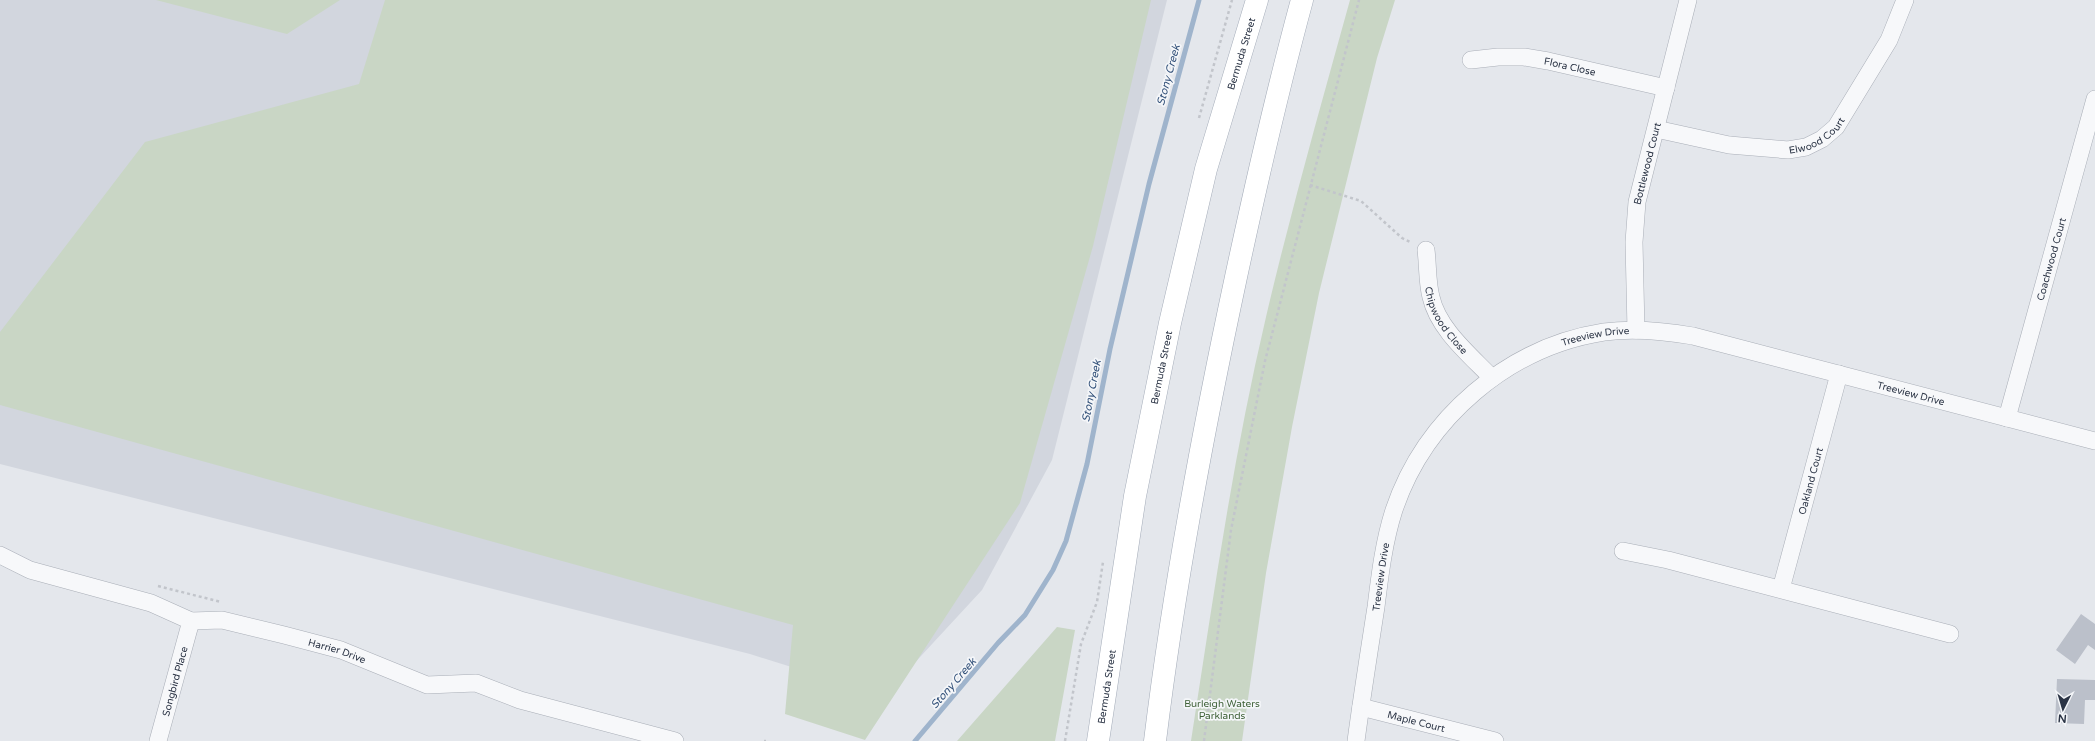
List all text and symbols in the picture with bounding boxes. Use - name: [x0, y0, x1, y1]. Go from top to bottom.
- street label: Bermuda Street: [1225, 16, 1258, 91]
- water label: Stony Creek: [1154, 42, 1183, 107]
- street label: Flora Close: [1543, 55, 1597, 79]
- street label: Elwood Court: [1788, 115, 1848, 157]
- street label: Bottlewood Court: [1632, 121, 1664, 206]
- street label: Coachwood Court: [2035, 216, 2069, 302]
- street label: Chipwood Close: [1422, 286, 1470, 357]
- street label: Treeview Drive: [1560, 325, 1630, 349]
- street label: Bermuda Street: [1149, 330, 1175, 405]
- water label: Stony Creek: [1079, 358, 1104, 423]
- street label: Treeview Drive: [1876, 379, 1946, 409]
- street label: Oakland Court: [1796, 446, 1826, 516]
- street label: Treeview Drive: [1370, 541, 1392, 612]
- street label: Harrier Drive: [307, 637, 368, 667]
- street label: Songbird Place: [160, 645, 191, 718]
- street label: Bermuda Street: [1096, 649, 1119, 725]
- water label: Stony Creek: [928, 655, 980, 711]
- north arrow: [2043, 689, 2083, 729]
- park label: Burleigh Waters Parklands: [1184, 698, 1260, 722]
- street label: Maple Court: [1386, 709, 1446, 735]
- text: N: [2057, 712, 2067, 725]

